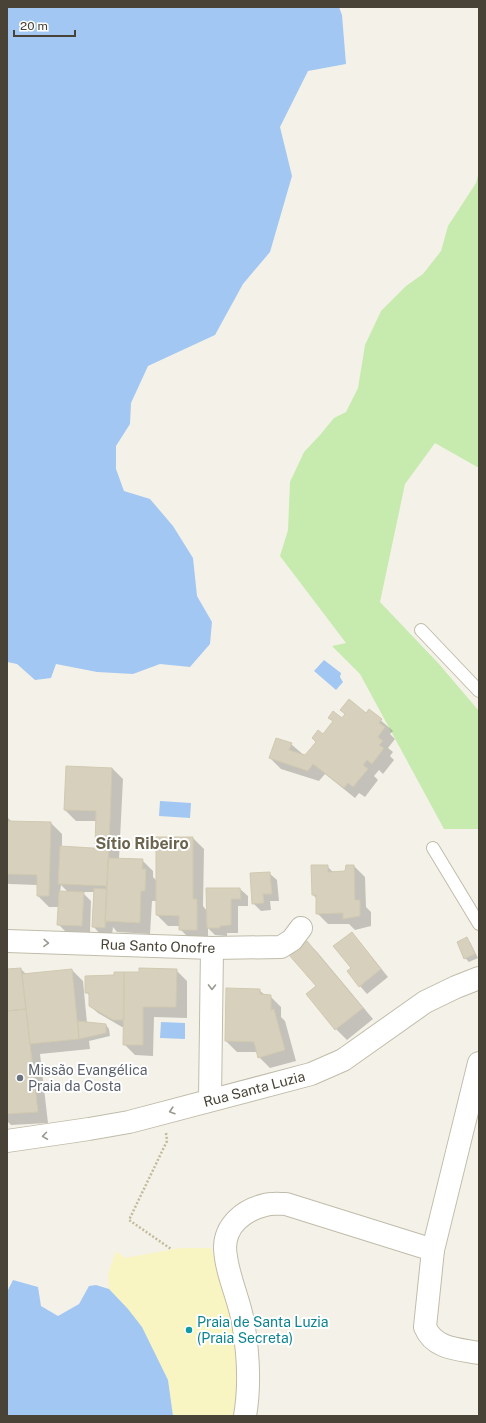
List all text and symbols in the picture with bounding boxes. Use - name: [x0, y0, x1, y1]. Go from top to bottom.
- scale bar: [14, 12, 75, 38]
- text: 20 m: [20, 19, 48, 33]
- district label: Sítio Ribeiro: [95, 834, 189, 853]
- street label: Rua Santo Onofre: [100, 936, 216, 956]
- one-way arrow: [43, 938, 49, 947]
- one-way arrow: [208, 984, 216, 990]
- place label: Missão Evangélica Praia da Costa: [28, 1062, 148, 1094]
- street label: Rua Santa Luzia: [202, 1068, 307, 1110]
- marker: Missão Evangélica Praia da Costa: [15, 1073, 25, 1083]
- one-way arrow: [169, 1106, 176, 1115]
- one-way arrow: [42, 1131, 48, 1140]
- place label: Praia de Santa Luzia (Praia Secreta): [197, 1314, 328, 1346]
- marker: Praia de Santa Luzia (Praia Secreta): [184, 1325, 194, 1335]

